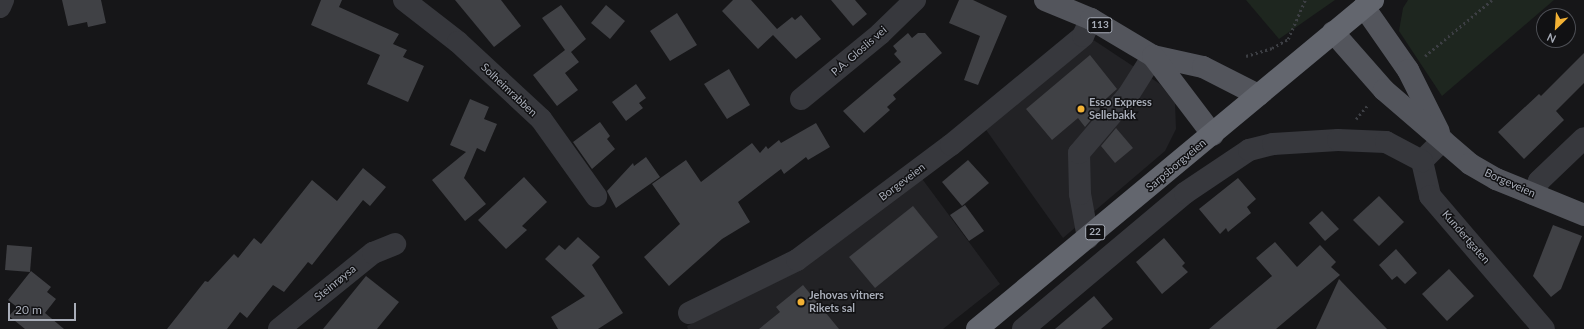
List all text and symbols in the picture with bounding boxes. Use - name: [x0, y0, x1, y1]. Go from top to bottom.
- north arrow: [1536, 8, 1576, 48]
- road number: 113: [1087, 17, 1113, 33]
- street label: P.A. Gloslis vei: [829, 23, 889, 79]
- text: N: [1545, 31, 1558, 46]
- street label: Solheimrabben: [478, 61, 540, 119]
- place label: Esso Express Sellebakk: [1089, 96, 1152, 122]
- marker: Esso Express Sellebakk: [1076, 104, 1086, 114]
- street label: Sarpsborgveien: [1143, 136, 1209, 194]
- street label: Borgeveien: [876, 160, 928, 204]
- street label: Borgeveien: [1482, 166, 1538, 200]
- street label: Kundertgaten: [1439, 208, 1493, 266]
- road number: 22: [1085, 224, 1105, 240]
- street label: Steinrøysa: [311, 262, 359, 304]
- place label: Jehovas vitners Rikets sal: [809, 289, 884, 315]
- scale bar: [10, 295, 78, 321]
- marker: Jehovas vitners Rikets sal: [796, 297, 806, 307]
- text: 20 m: [15, 302, 42, 317]

